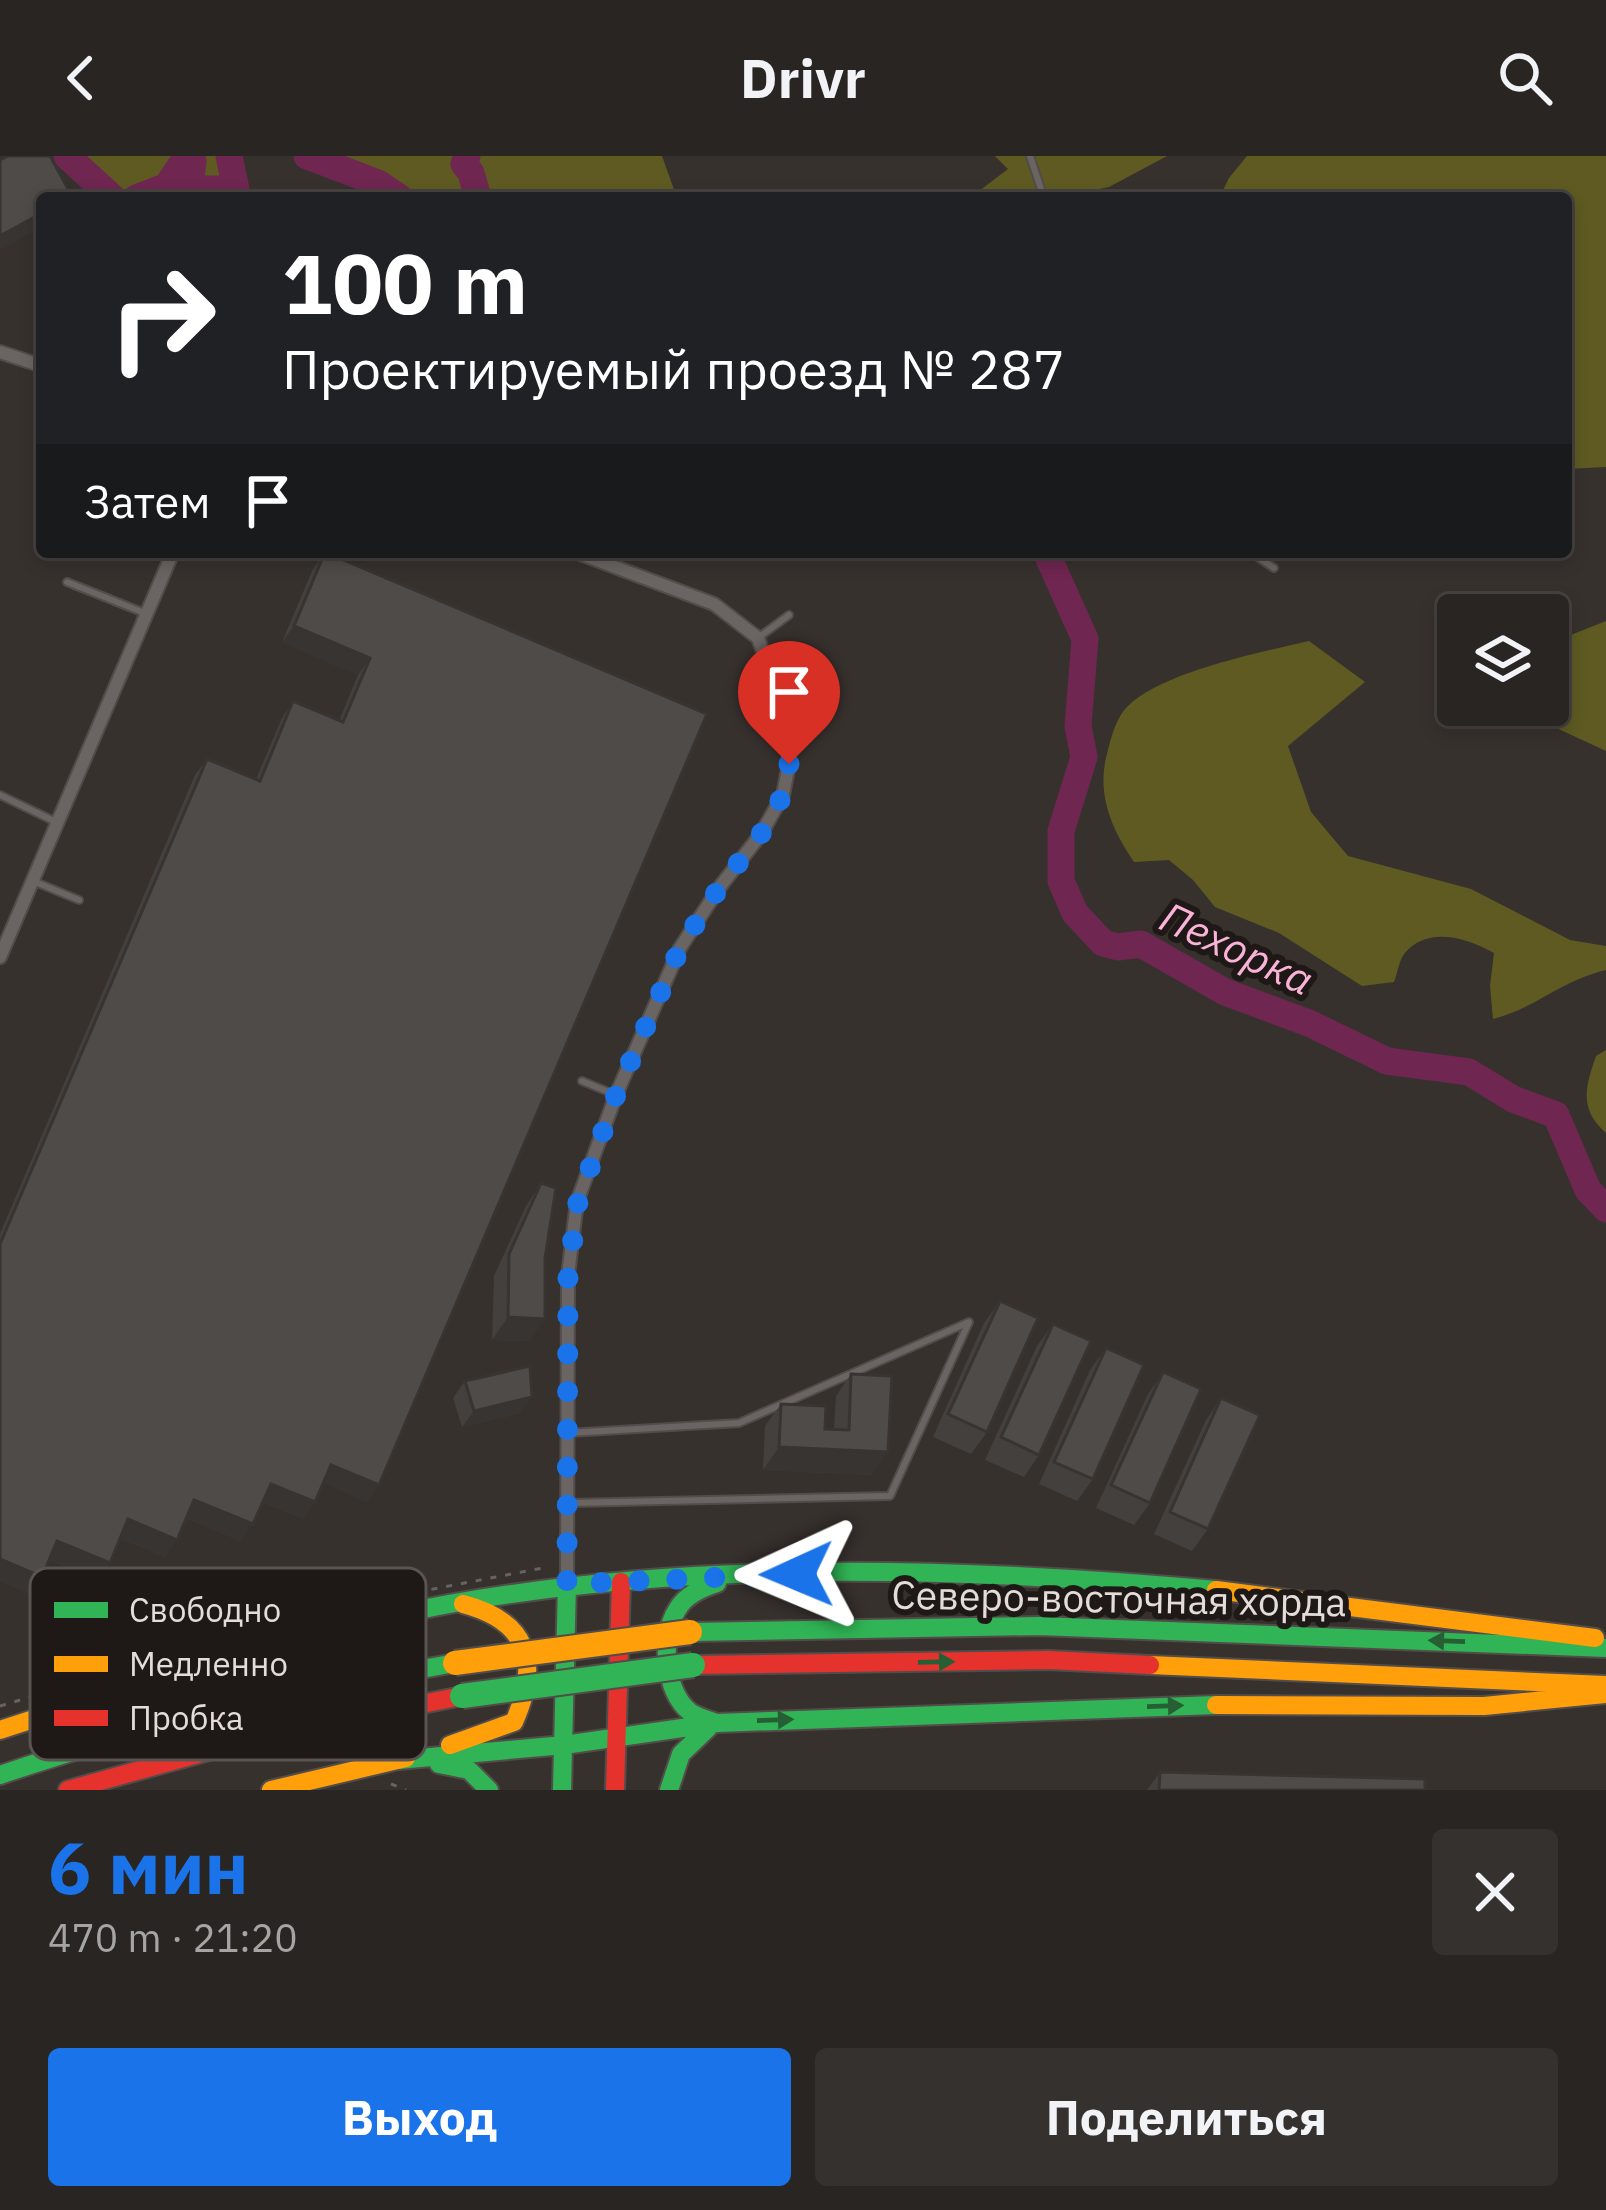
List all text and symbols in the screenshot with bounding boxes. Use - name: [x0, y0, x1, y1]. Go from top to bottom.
- text: Drivr: [740, 43, 866, 113]
- icon: back: [48, 45, 114, 111]
- icon: search: [1492, 45, 1558, 111]
- text: 100 m: [282, 228, 528, 337]
- icon: right: [84, 240, 240, 396]
- text: Проектируемый проезд № 287: [282, 334, 1065, 404]
- icon: arrive: [235, 468, 301, 534]
- text: Затем: [84, 472, 211, 530]
- map controls: [1437, 594, 1569, 726]
- button: layers: [1437, 594, 1569, 726]
- pin: [738, 641, 840, 764]
- icon: arrive: [756, 659, 822, 725]
- water label: Пехорка: [1152, 889, 1322, 1007]
- position arrow: [734, 1511, 860, 1637]
- legend: [30, 1568, 426, 1760]
- street label: Северо-восточная хорда: [891, 1569, 1347, 1627]
- text: Свободно: [129, 1588, 281, 1631]
- one-way arrow: [1427, 1632, 1465, 1651]
- text: Медленно: [129, 1642, 288, 1685]
- one-way arrow: [918, 1652, 956, 1672]
- text: Пробка: [129, 1696, 244, 1739]
- one-way arrow: [1147, 1696, 1185, 1715]
- one-way arrow: [757, 1710, 795, 1729]
- text: 6 мин: [48, 1820, 249, 1914]
- button: close: [1432, 1829, 1558, 1955]
- text: 470 m · 21:20: [48, 1912, 298, 1963]
- button: Выход: [48, 2048, 791, 2186]
- button: Поделиться: [815, 2048, 1558, 2186]

